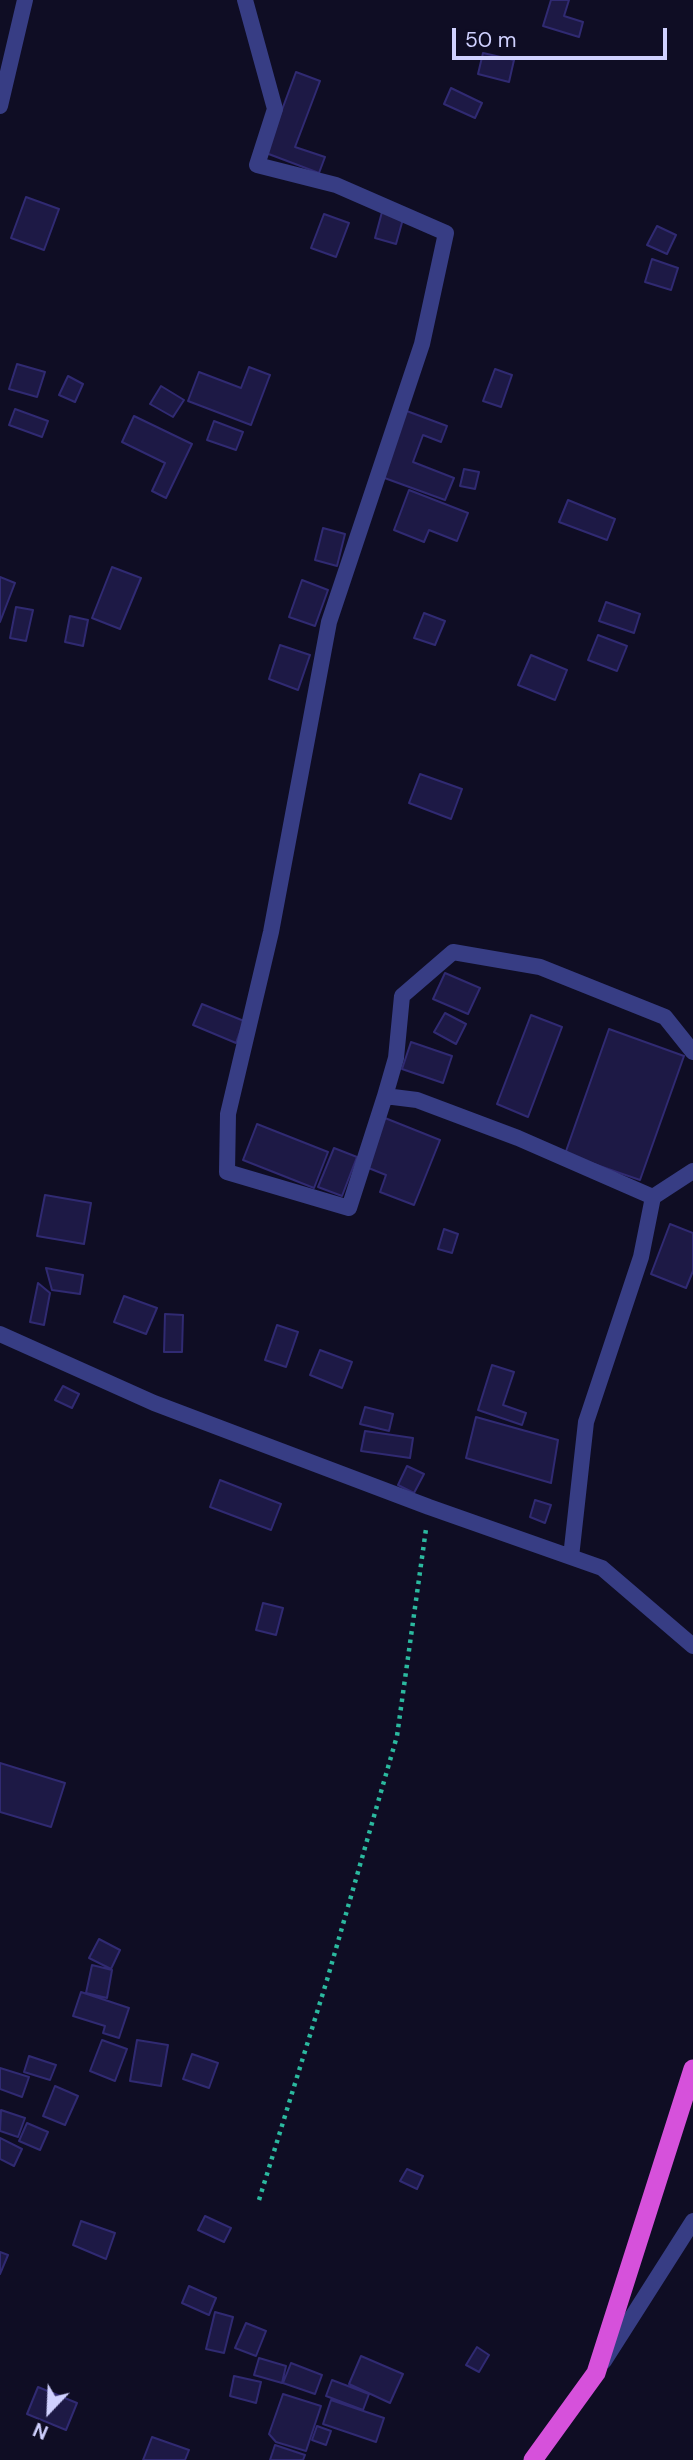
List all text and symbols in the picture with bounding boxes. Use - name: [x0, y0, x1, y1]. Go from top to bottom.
- scale bar: [455, 14, 670, 58]
- text: 50 m: [465, 26, 516, 54]
- north arrow: [14, 2376, 84, 2446]
- text: N: [29, 2417, 52, 2445]

